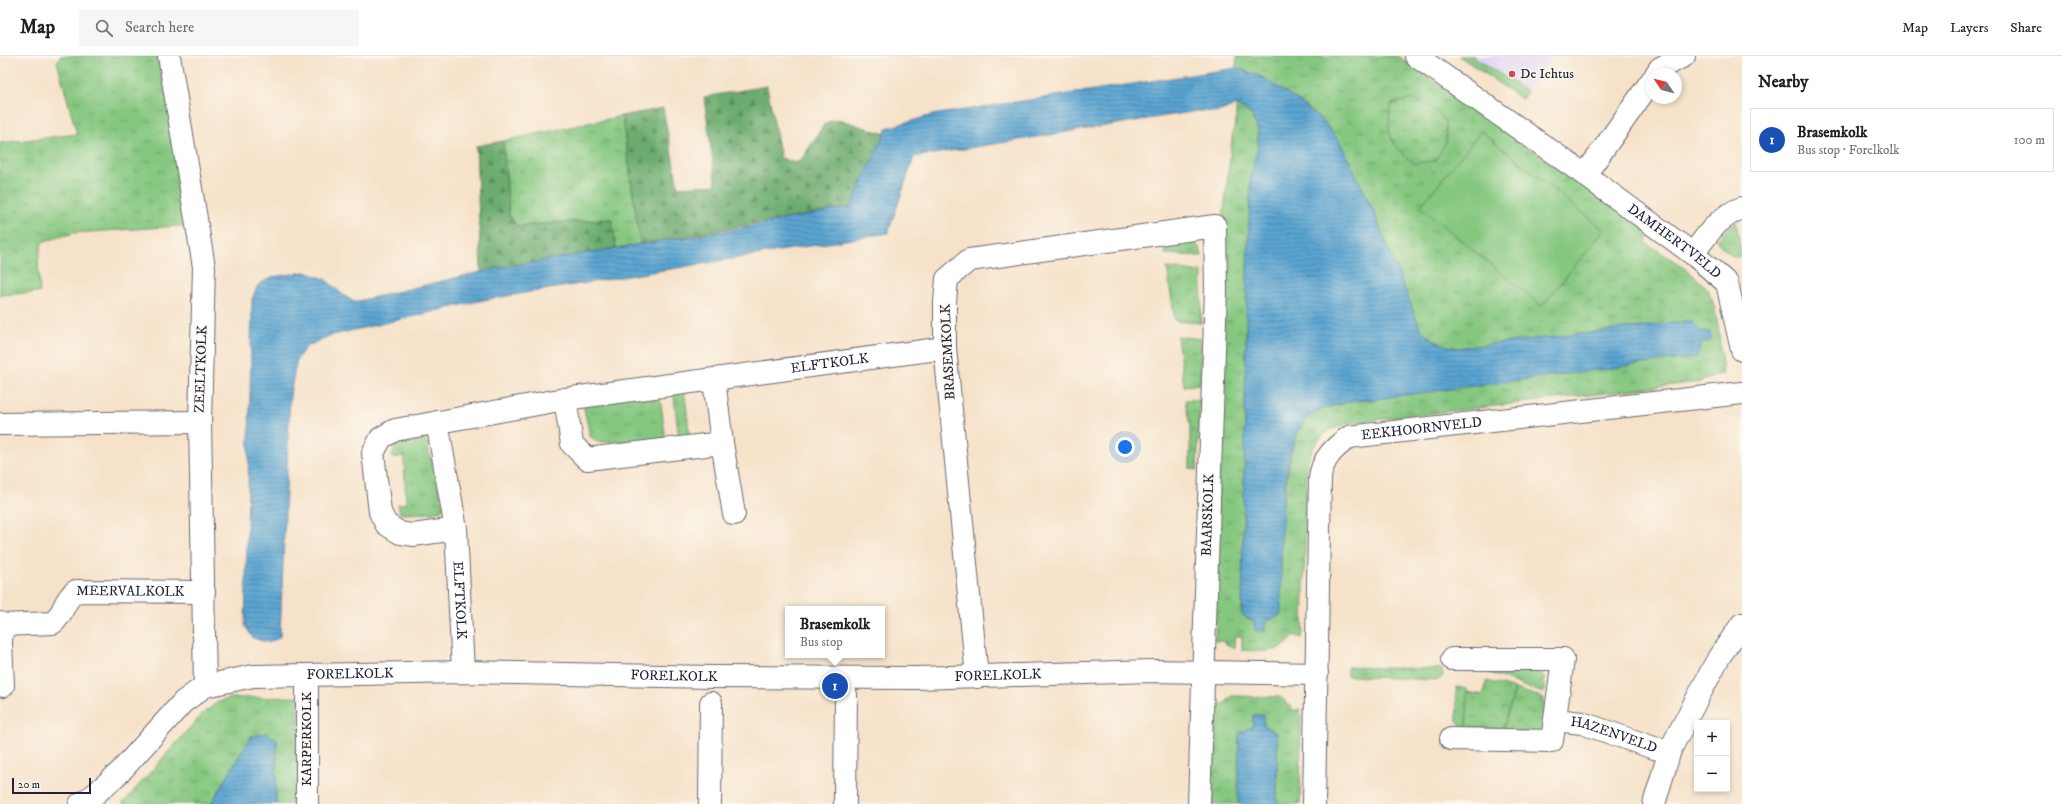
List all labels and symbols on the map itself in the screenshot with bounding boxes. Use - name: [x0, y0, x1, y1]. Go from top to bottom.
- place label: De Ichtus: [1520, 65, 1574, 83]
- north arrow: [1646, 68, 1682, 104]
- marker: De Ichtus: [1507, 69, 1517, 79]
- street label: DAMHERTVELD: [1624, 200, 1725, 283]
- street label: BRASEMKOLK: [936, 303, 960, 401]
- street label: ZEELTKOLK: [190, 325, 212, 413]
- street label: ELFTKOLK: [789, 349, 870, 378]
- street label: EEKHOORNVELD: [1360, 413, 1483, 445]
- your location: [1115, 437, 1135, 457]
- street label: BAARSKOLK: [1198, 473, 1218, 557]
- street label: ELFTKOLK: [449, 561, 470, 640]
- street label: MEERVALKOLK: [76, 582, 185, 601]
- street label: FORELKOLK: [307, 664, 394, 684]
- street label: FORELKOLK: [954, 665, 1042, 686]
- street label: FORELKOLK: [631, 666, 718, 686]
- pin: 1: [822, 671, 848, 701]
- street label: KARPERKOLK: [298, 692, 316, 786]
- street label: HAZENVELD: [1570, 713, 1660, 757]
- scale bar: [12, 776, 91, 795]

